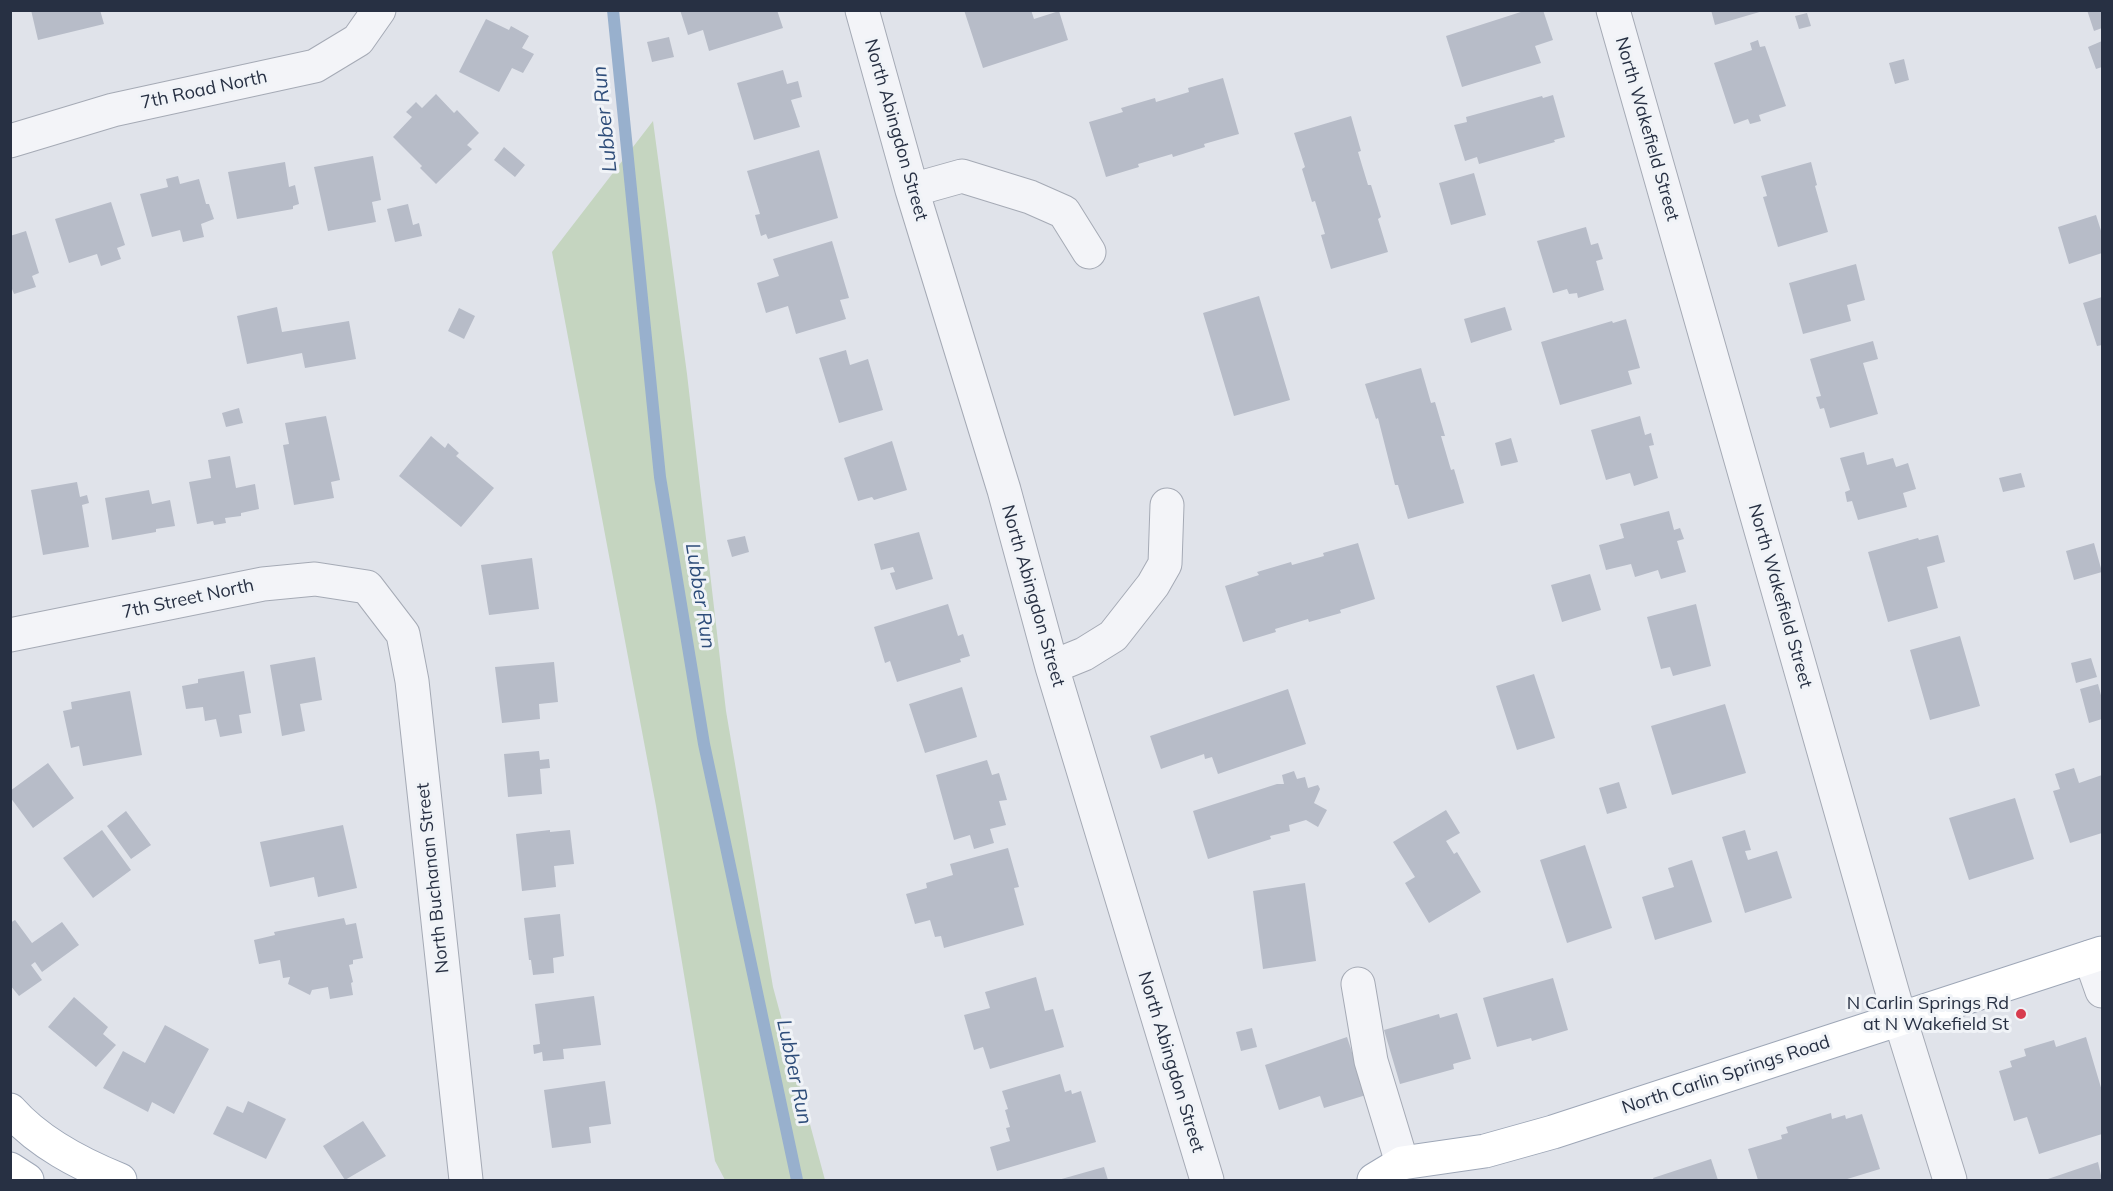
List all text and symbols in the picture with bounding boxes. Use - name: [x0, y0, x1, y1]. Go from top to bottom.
- street label: North Wakefield Street: [1610, 34, 1684, 224]
- street label: North Abingdon Street: [860, 37, 932, 223]
- water label: Lubber Run: [587, 65, 623, 173]
- street label: 7th Road North: [139, 66, 269, 114]
- street label: North Wakefield Street: [1743, 501, 1817, 691]
- street label: North Abingdon Street: [997, 503, 1069, 689]
- water label: Lubber Run: [680, 541, 720, 651]
- street label: 7th Street North: [120, 574, 256, 624]
- street label: North Buchanan Street: [412, 782, 454, 974]
- street label: North Abingdon Street: [1133, 969, 1209, 1155]
- place label: N Carlin Springs Rd at N Wakefield St: [1847, 993, 2009, 1036]
- marker: N Carlin Springs Rd at N Wakefield St: [2014, 1007, 2028, 1021]
- water label: Lubber Run: [771, 1017, 817, 1127]
- street label: North Carlin Springs Road: [1619, 1031, 1833, 1119]

